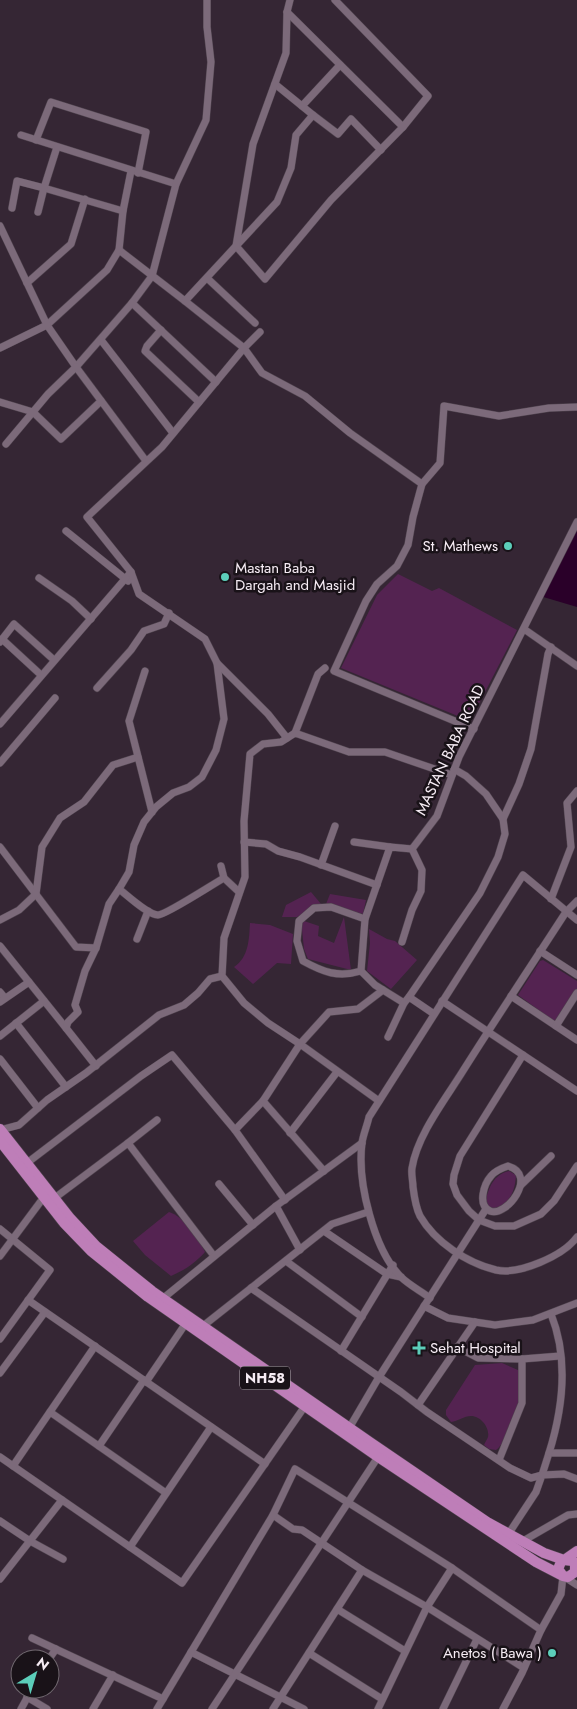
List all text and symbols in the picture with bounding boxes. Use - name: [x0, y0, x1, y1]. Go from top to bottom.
- place label: St. Mathews: [423, 535, 498, 557]
- marker: St. Mathews: [502, 540, 514, 552]
- place label: Mastan Baba Dargah and Masjid: [235, 557, 355, 596]
- marker: Mastan Baba Dargah and Masjid: [219, 571, 231, 583]
- street label: MASTAN BABA ROAD: [410, 681, 490, 819]
- place label: Sehat Hospital: [430, 1337, 521, 1359]
- marker: Sehat Hospital: [412, 1341, 426, 1355]
- road number: NH58: [240, 1366, 290, 1390]
- place label: Anetos ( Bawa ): [443, 1642, 542, 1664]
- marker: Anetos ( Bawa ): [546, 1647, 558, 1659]
- north arrow: [10, 1649, 60, 1699]
- text: N: [32, 1652, 54, 1675]

